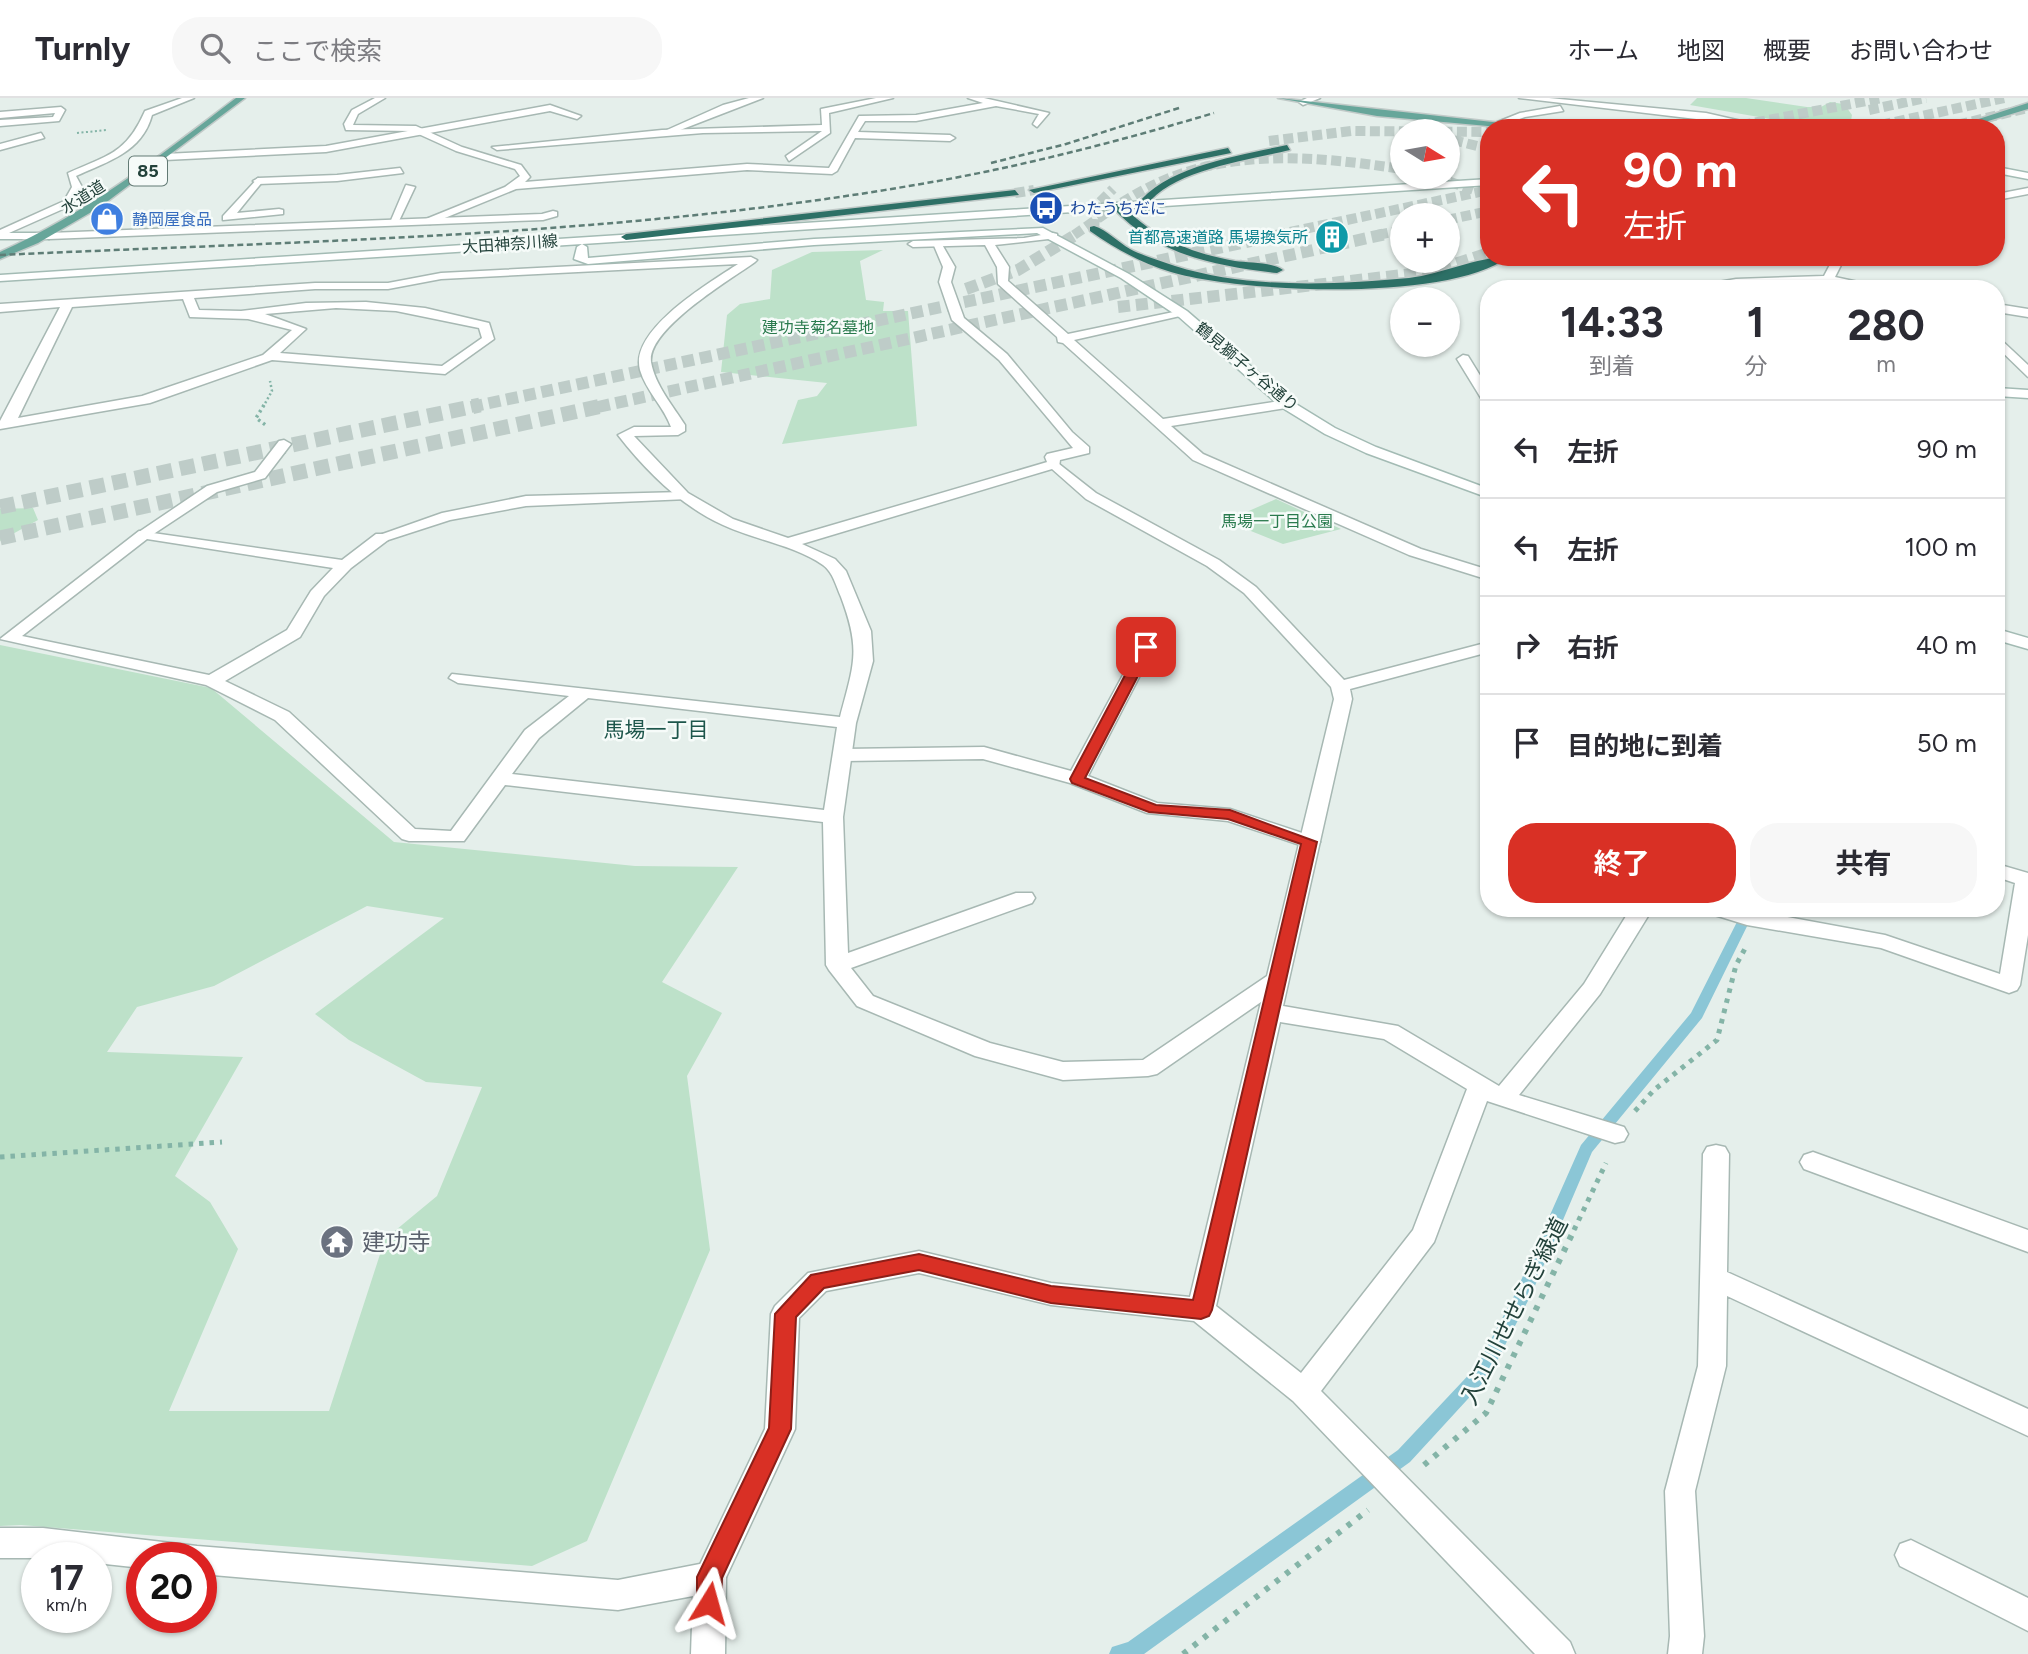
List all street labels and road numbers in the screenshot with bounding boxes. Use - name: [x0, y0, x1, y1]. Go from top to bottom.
- road number: 85: [129, 156, 167, 186]
- street label: 水道道: [58, 176, 108, 218]
- street label: 大田神奈川線: [461, 231, 559, 257]
- street label: 鶴見獅子ヶ谷通り: [1192, 319, 1302, 415]
- street label: 入江川せせらぎ緑道: [1455, 1212, 1573, 1410]

